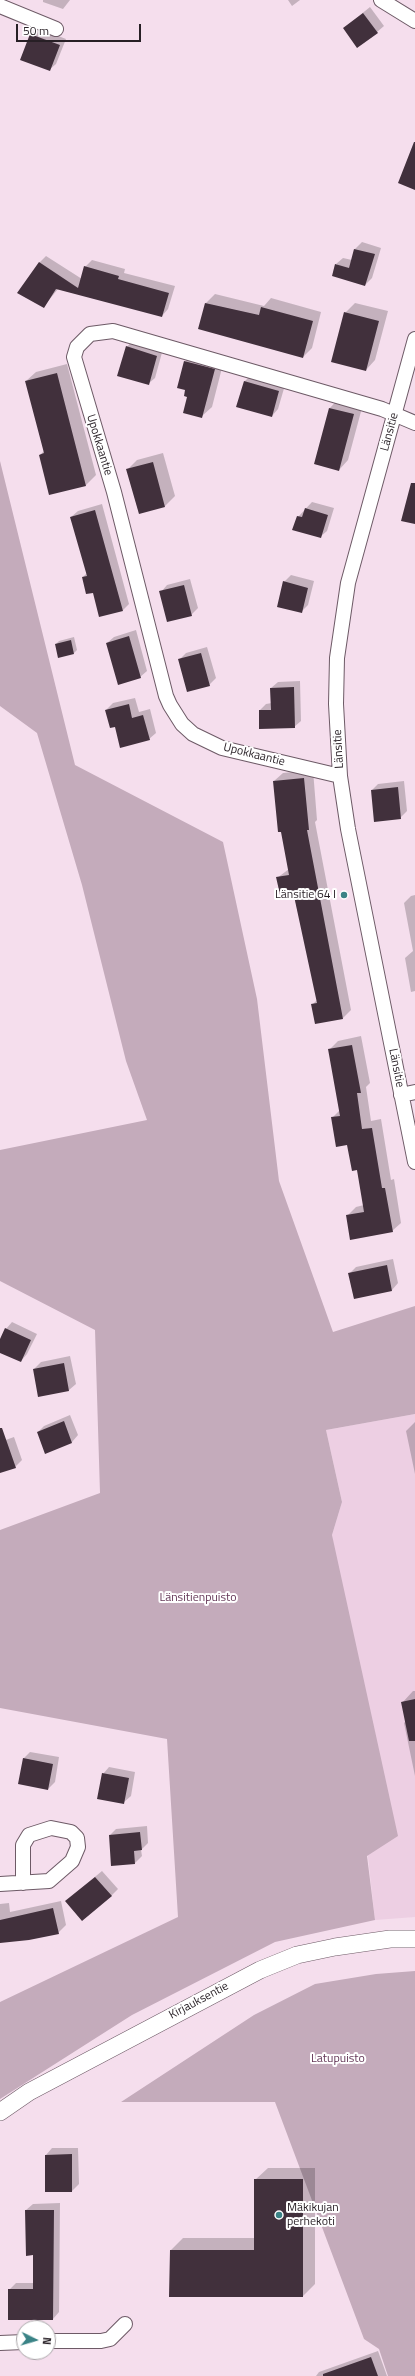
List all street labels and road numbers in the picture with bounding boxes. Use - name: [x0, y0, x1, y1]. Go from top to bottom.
- street label: Länsitie: [378, 411, 402, 453]
- street label: Upokkaantie: [83, 413, 115, 477]
- street label: Länsitie: [331, 729, 347, 769]
- street label: Upokkaantie: [222, 740, 286, 770]
- street label: Länsitie: [385, 1047, 407, 1089]
- street label: Kirjauksentie: [167, 1979, 231, 2023]

